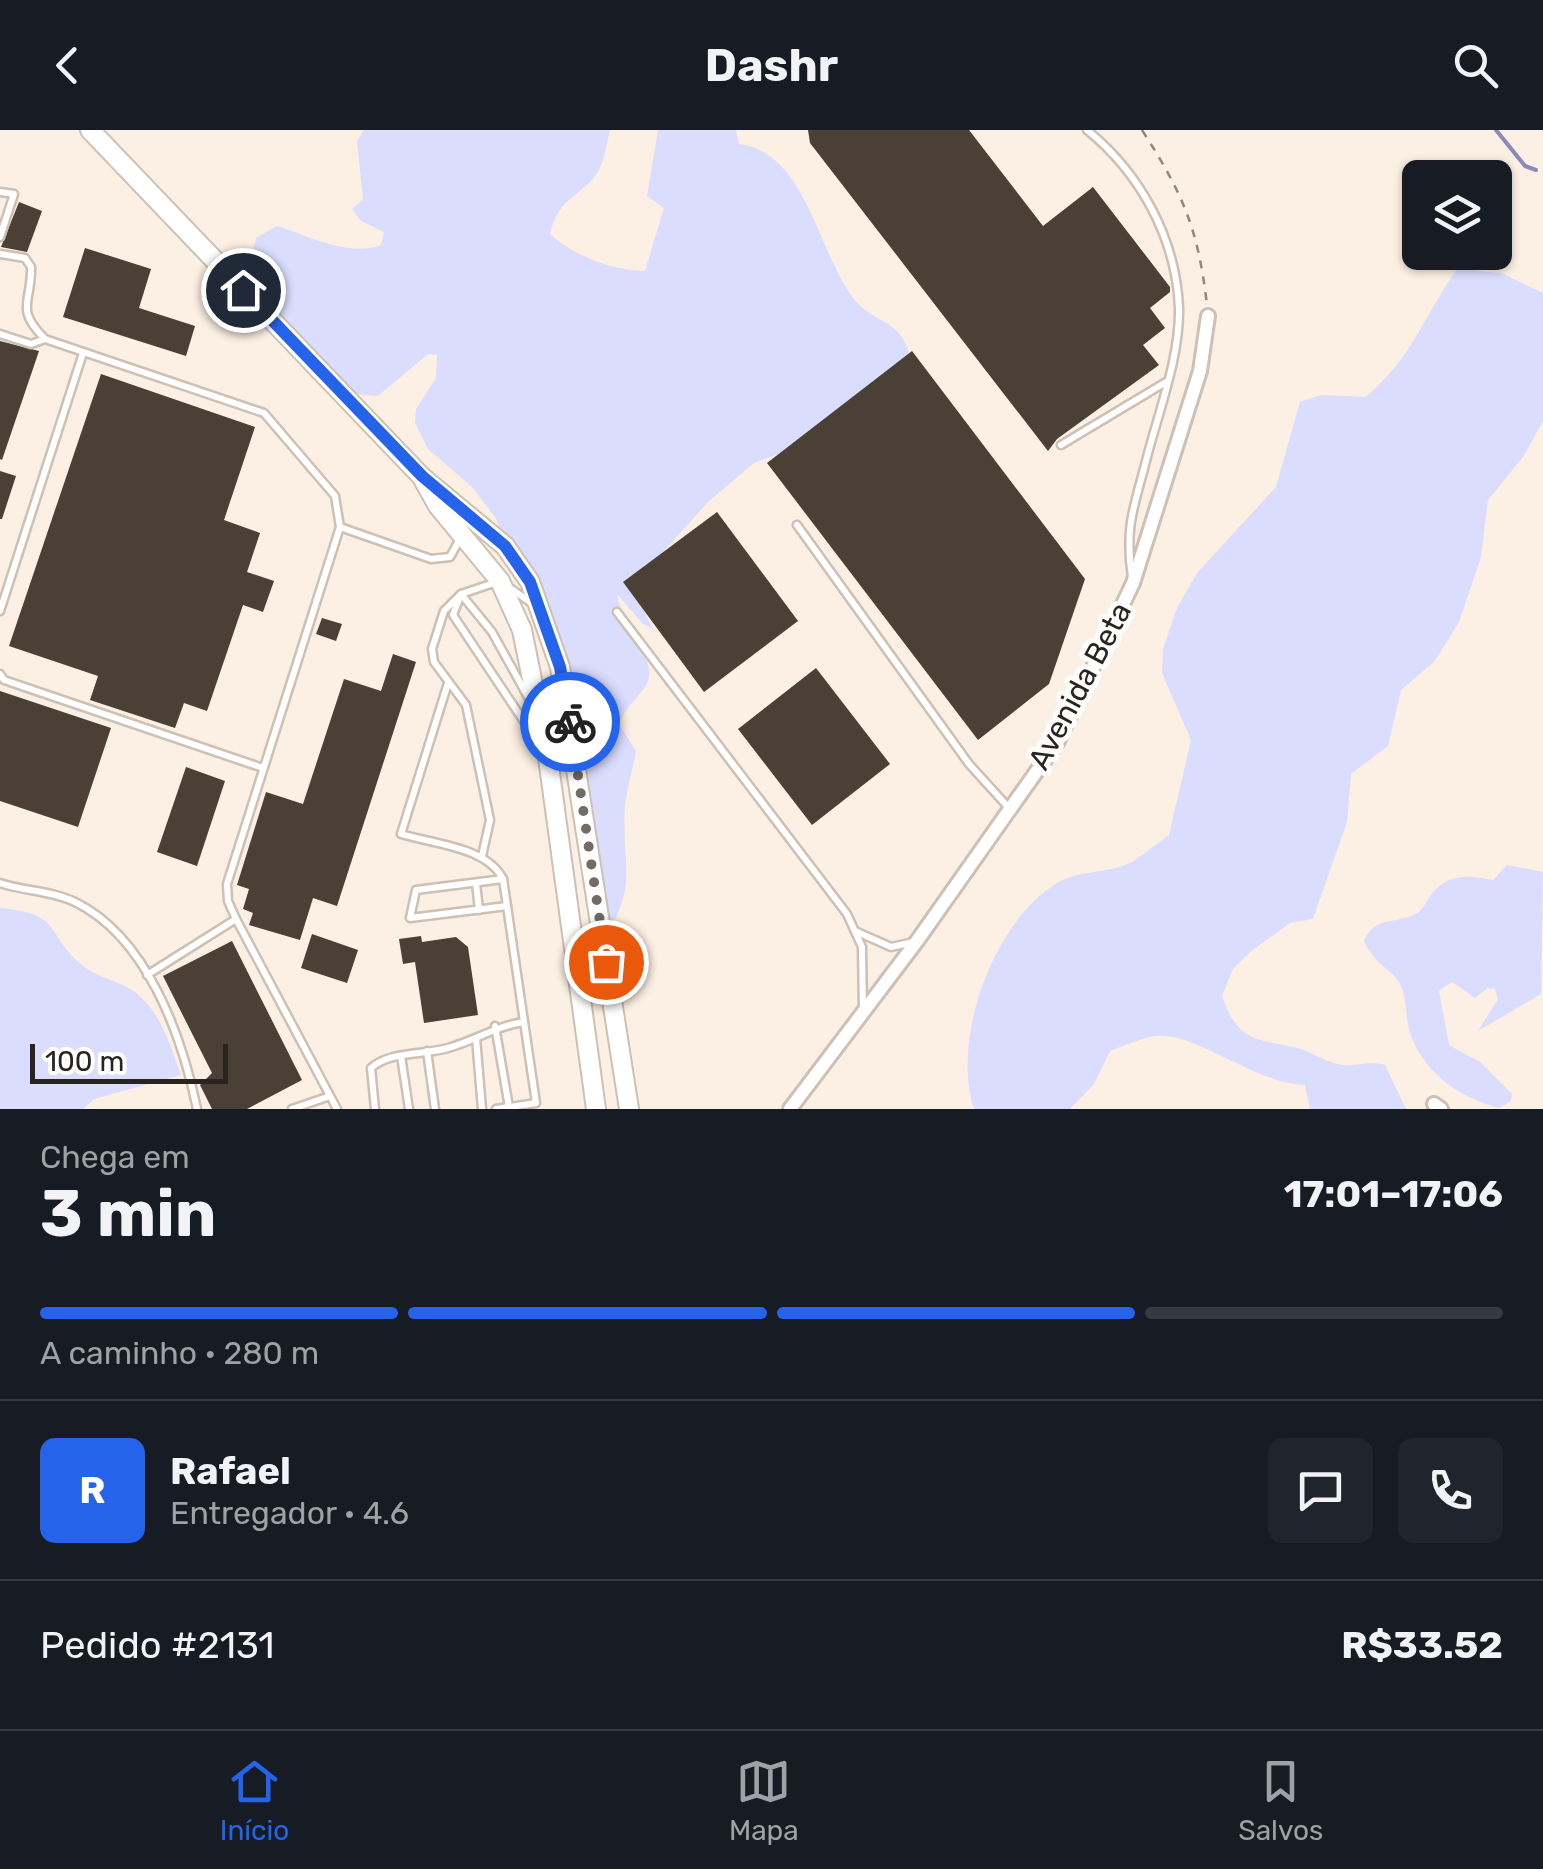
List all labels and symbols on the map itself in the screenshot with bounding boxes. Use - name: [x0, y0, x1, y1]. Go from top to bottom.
- pin: [201, 248, 286, 333]
- street label: Avenida Beta: [1021, 596, 1139, 776]
- courier: [520, 672, 620, 772]
- pin: [564, 920, 649, 1005]
- scale bar: [30, 1039, 228, 1084]

